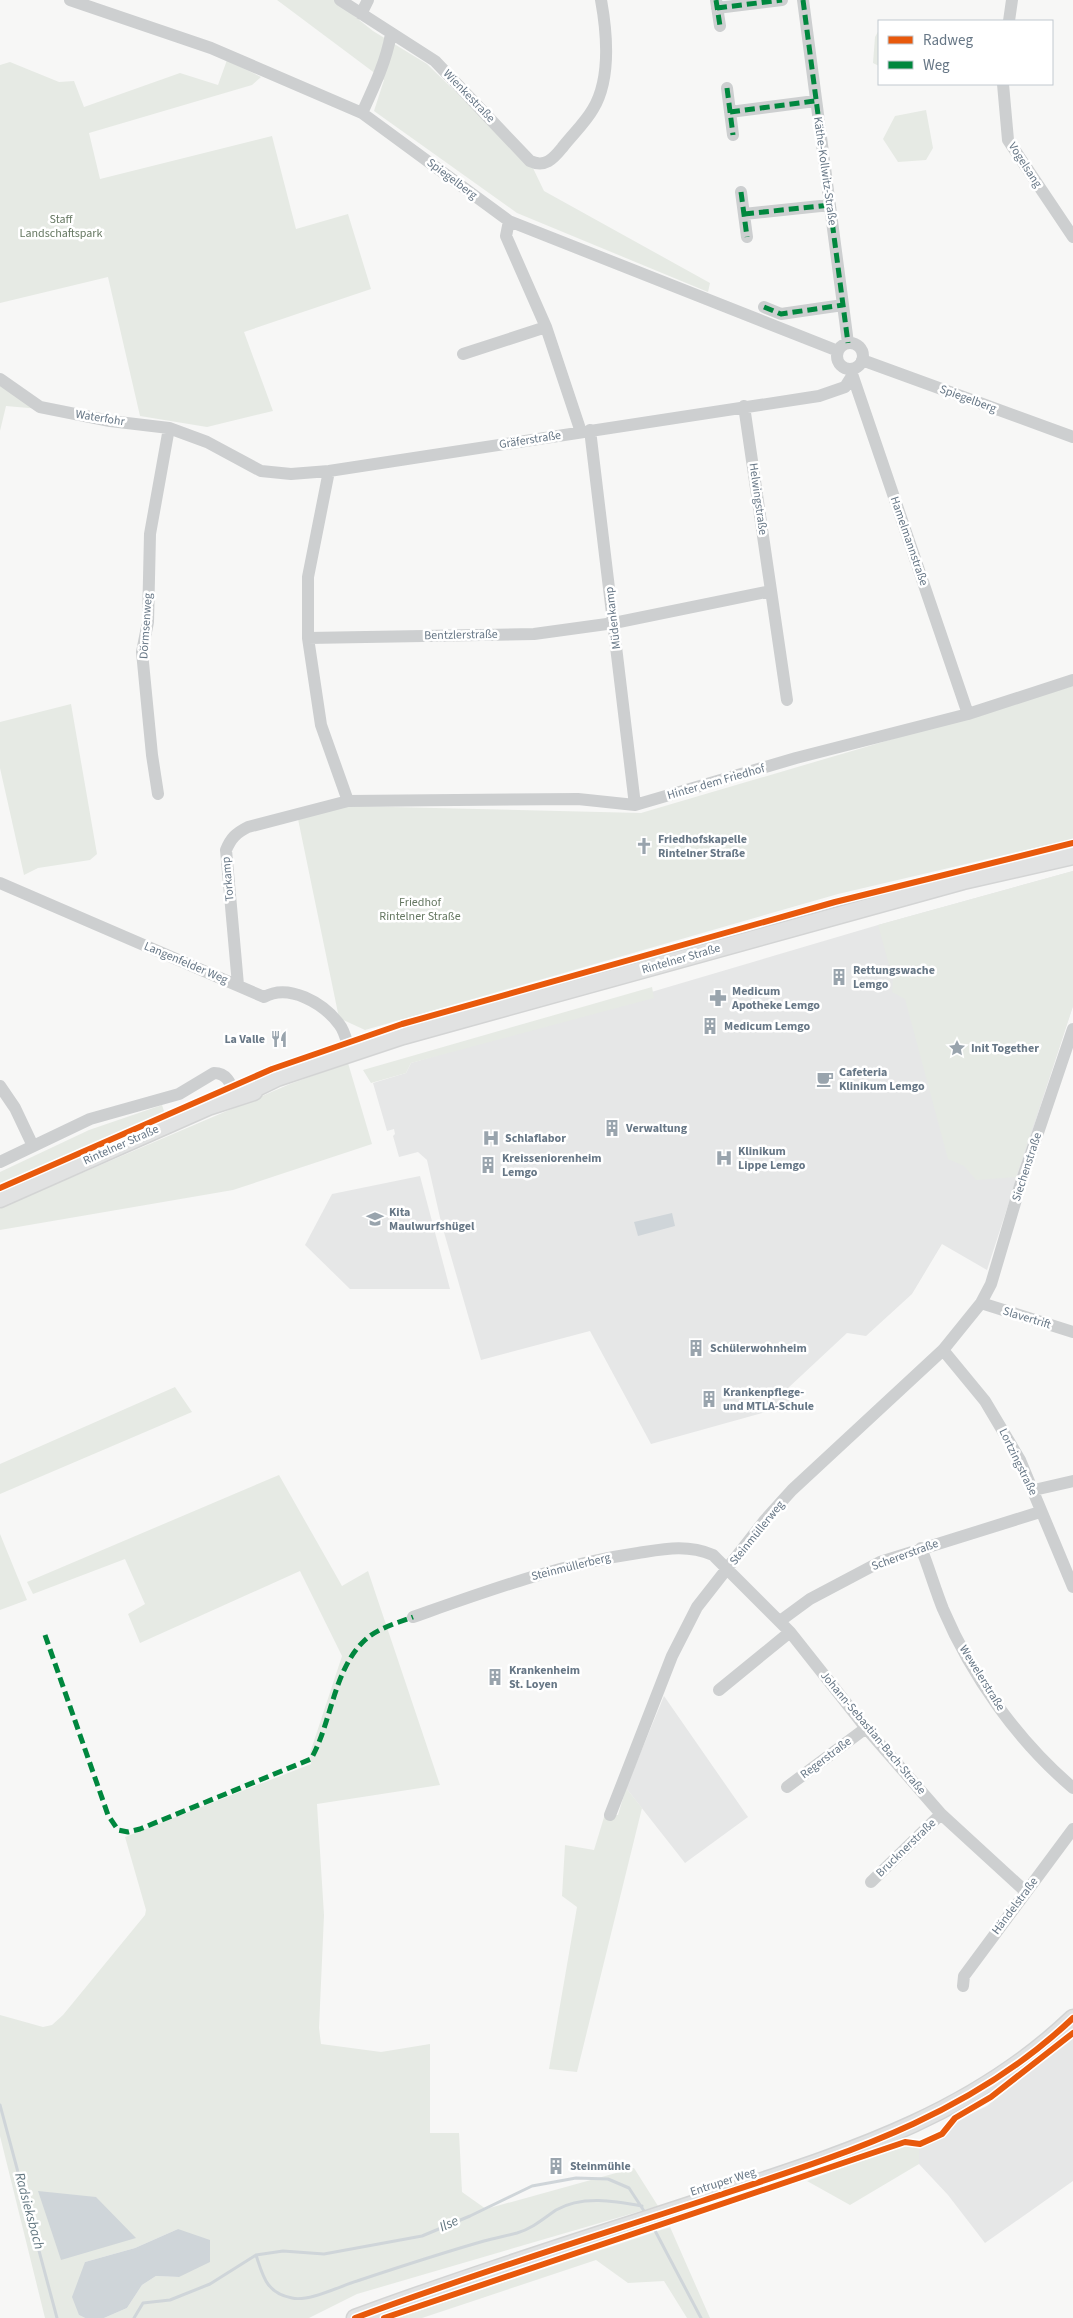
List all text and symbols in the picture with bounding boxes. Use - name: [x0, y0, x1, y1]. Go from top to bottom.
- legend: [878, 20, 1053, 85]
- text: Radweg: [923, 30, 973, 51]
- text: Weg: [923, 55, 950, 76]
- street label: Wienkestraße: [439, 66, 499, 126]
- street label: Käthe-Kollwitz-Straße: [809, 115, 841, 227]
- street label: Vogelsang: [1004, 139, 1046, 191]
- street label: Spiegelberg: [423, 154, 481, 204]
- park label: Staff Landschaftspark: [20, 211, 102, 242]
- street label: Spiegelberg: [937, 381, 999, 417]
- street label: Waterfohr: [74, 406, 127, 430]
- street label: Gräferstraße: [498, 427, 562, 453]
- street label: Helwingstraße: [745, 462, 771, 536]
- street label: Hamelmannstraße: [886, 494, 932, 588]
- street label: Müdenkamp: [601, 585, 625, 650]
- street label: Dörmsenweg: [135, 592, 157, 660]
- street label: Bentzlerstraße: [424, 626, 498, 644]
- street label: Hinter dem Friedhof: [665, 760, 767, 804]
- place label: Friedhofskapelle Rintelner Straße: [658, 831, 747, 862]
- church icon: Friedhofskapelle Rintelner Straße: [634, 836, 654, 856]
- street label: Torkamp: [218, 856, 238, 902]
- park label: Friedhof Rintelner Straße: [379, 894, 461, 925]
- street label: Langenfelder Weg: [141, 938, 231, 988]
- street label: Rintelner Straße: [640, 940, 722, 978]
- place label: Rettungswache Lemgo: [853, 962, 935, 993]
- building icon: Rettungswache Lemgo: [829, 967, 849, 987]
- place label: Medicum Apotheke Lemgo: [731, 983, 820, 1014]
- pharmacy icon: Medicum Apotheke Lemgo: [708, 988, 728, 1008]
- building icon: Medicum Lemgo: [700, 1016, 720, 1036]
- place label: Medicum Lemgo: [724, 1018, 810, 1035]
- restaurant icon: La Valle: [269, 1029, 289, 1049]
- place label: La Valle: [224, 1031, 265, 1048]
- place icon: Init Together: [947, 1038, 967, 1058]
- place label: Init Together: [971, 1040, 1039, 1057]
- place label: Cafeteria Klinikum Lemgo: [839, 1064, 925, 1095]
- cafe icon: Cafeteria Klinikum Lemgo: [815, 1069, 835, 1089]
- building icon: Verwaltung: [602, 1118, 622, 1138]
- place label: Verwaltung: [625, 1120, 688, 1137]
- street label: Rintelner Straße: [80, 1121, 162, 1169]
- hospital icon: Schlaflabor: [481, 1128, 501, 1148]
- place label: Schlaflabor: [505, 1130, 566, 1147]
- street label: Siechenstraße: [1008, 1130, 1046, 1204]
- place label: Klinikum Lippe Lemgo: [738, 1143, 806, 1174]
- hospital icon: Klinikum Lippe Lemgo: [714, 1148, 734, 1168]
- place label: Kreisseniorenheim Lemgo: [502, 1150, 602, 1181]
- building icon: Kreisseniorenheim Lemgo: [478, 1155, 498, 1175]
- place label: Kita Maulwurfshügel: [389, 1204, 475, 1235]
- school or university icon: Kita Maulwurfshügel: [365, 1209, 385, 1229]
- street label: Slavertrift: [1001, 1303, 1053, 1333]
- building icon: Schülerwohnheim: [686, 1338, 706, 1358]
- place label: Schülerwohnheim: [710, 1340, 807, 1357]
- place label: Krankenpflege- und MTLA-Schule: [723, 1384, 814, 1415]
- building icon: Krankenpflege- und MTLA-Schule: [699, 1389, 719, 1409]
- street label: Lortzingstraße: [994, 1426, 1042, 1498]
- street label: Steinmüllerweg: [726, 1497, 788, 1569]
- street label: Schererstraße: [869, 1535, 941, 1575]
- street label: Steinmüllerberg: [530, 1549, 612, 1585]
- street label: Wewelerstraße: [955, 1642, 1009, 1714]
- place label: Krankenheim St. Loyen: [509, 1662, 580, 1693]
- building icon: Krankenheim St. Loyen: [485, 1667, 505, 1687]
- street label: Johann-Sebastian-Bach-Straße: [816, 1668, 930, 1798]
- street label: Regerstraße: [797, 1733, 855, 1783]
- street label: Brucknerstraße: [872, 1815, 940, 1881]
- street label: Händelstraße: [988, 1874, 1042, 1938]
- building icon: Steinmühle: [546, 2156, 566, 2176]
- place label: Steinmühle: [570, 2158, 631, 2175]
- street label: Entruper Weg: [688, 2163, 758, 2201]
- water label: Radsieksbach: [9, 2170, 49, 2252]
- water label: Ilse: [436, 2211, 462, 2237]

